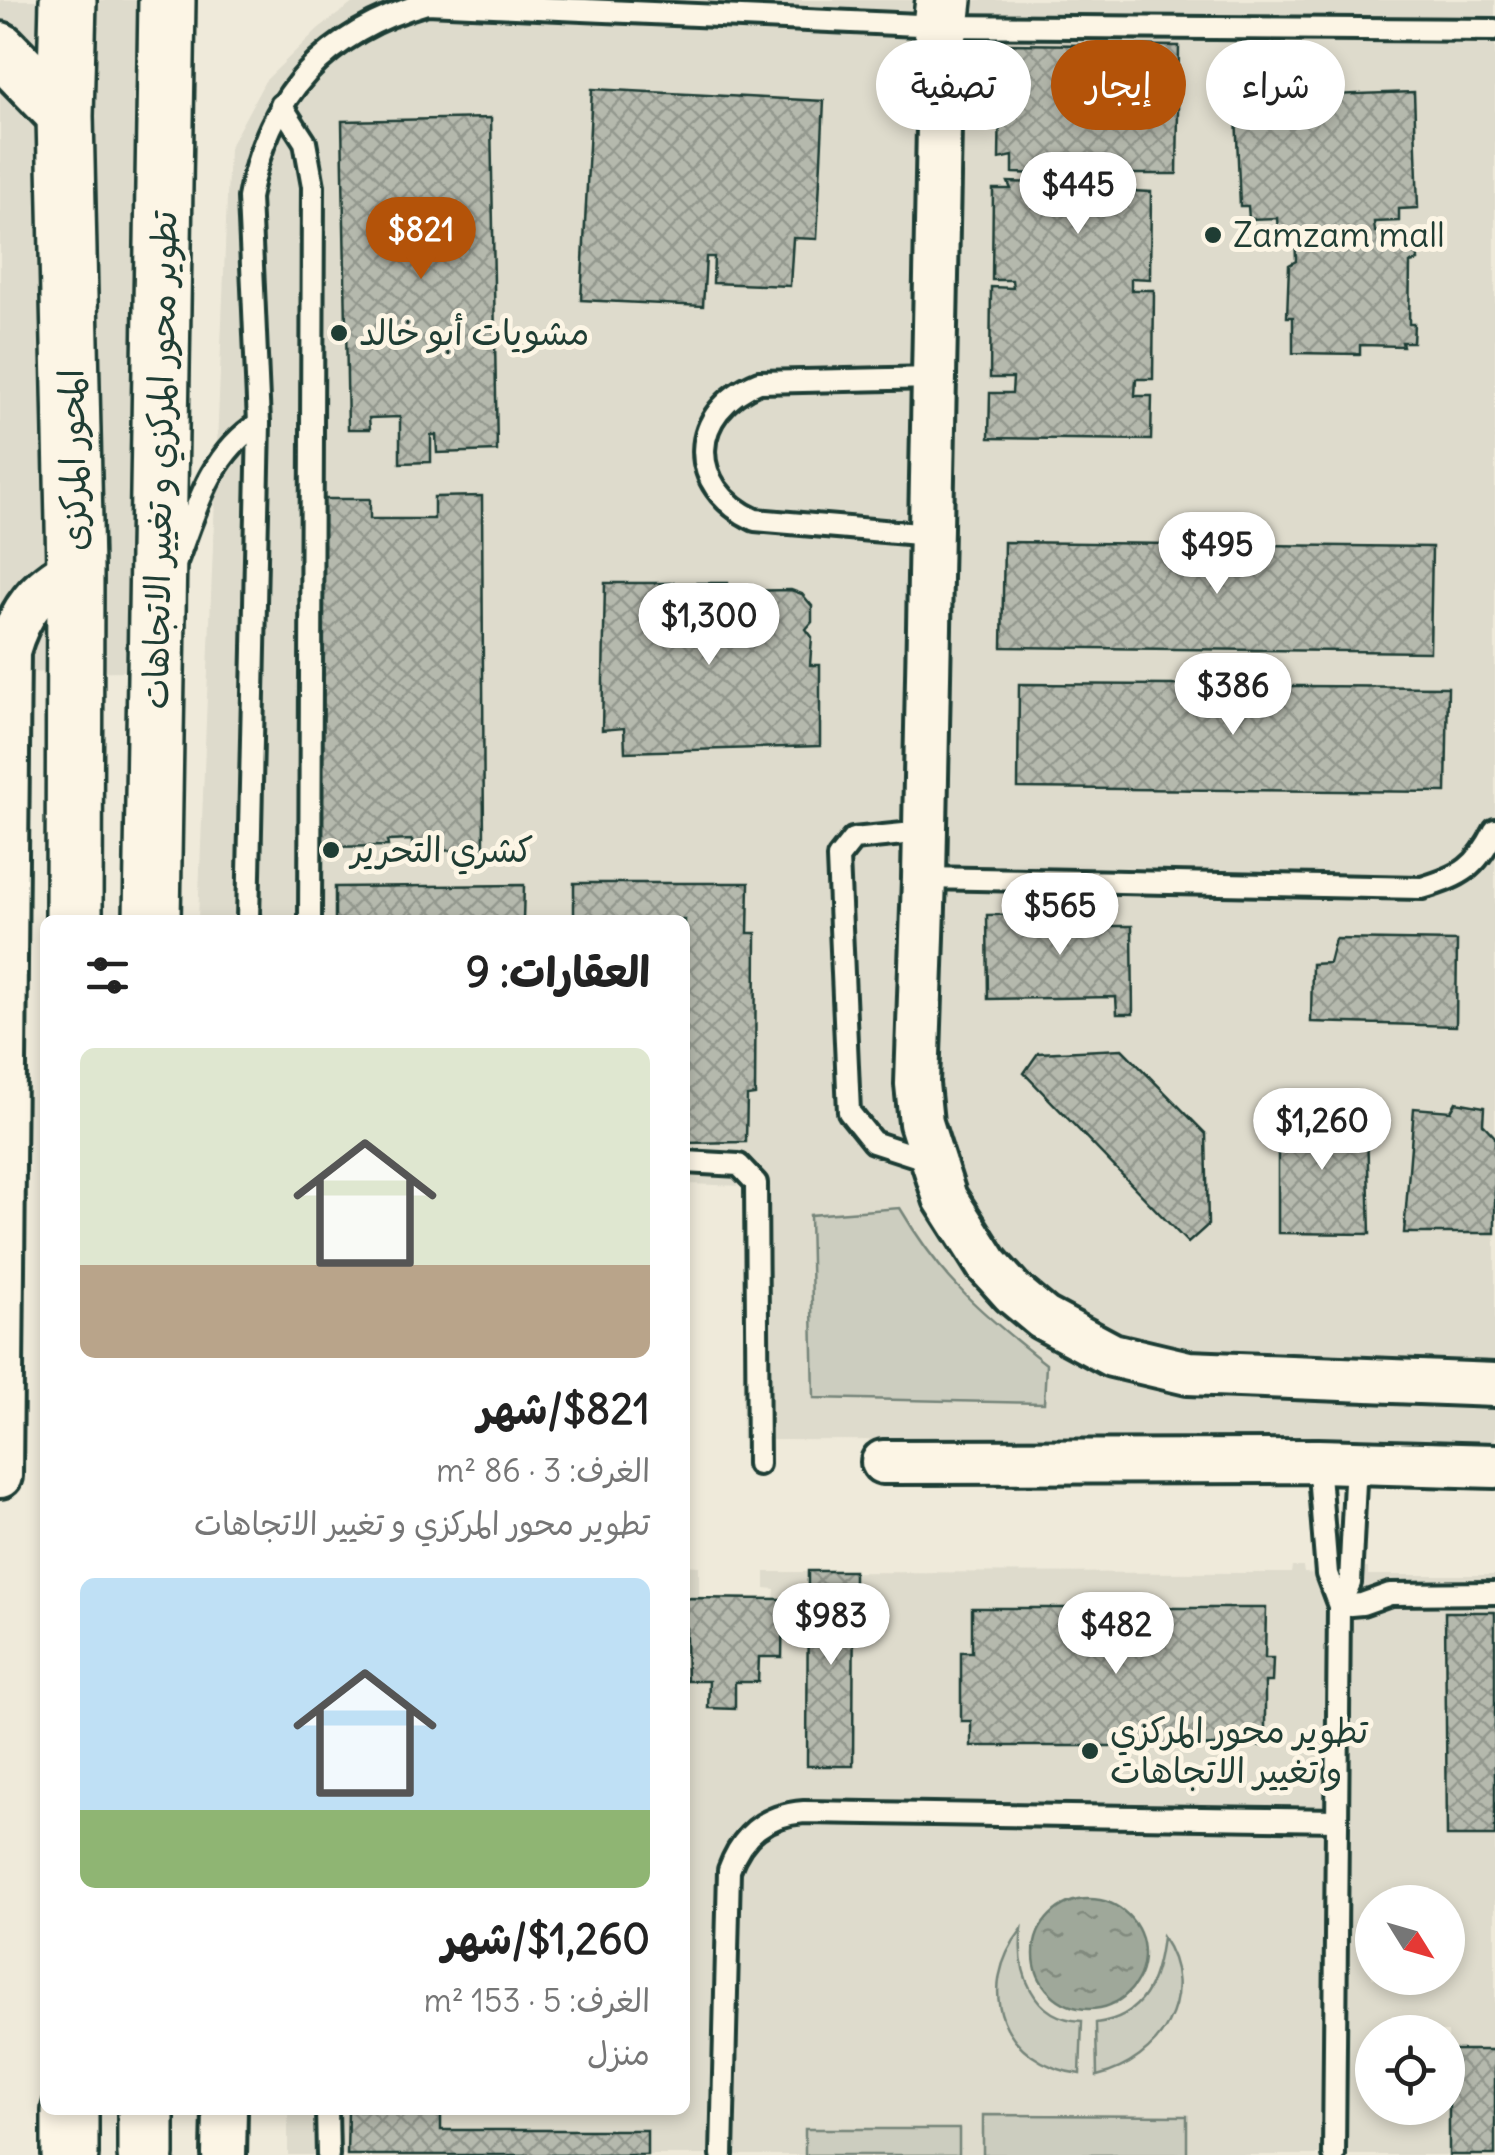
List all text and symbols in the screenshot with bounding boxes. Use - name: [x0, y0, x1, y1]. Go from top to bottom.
- chip: تصفية: [876, 40, 1031, 130]
- chip: إيجار: [1051, 40, 1186, 130]
- chip: شراء: [1206, 40, 1345, 130]
- pin: $445: [1019, 152, 1137, 237]
- text: $445: [1041, 164, 1115, 205]
- pin: $821: [362, 197, 480, 282]
- street label: تطوير محور المركزي و تغيير الاتجاهات: [133, 209, 189, 710]
- text: $821: [388, 209, 454, 250]
- place label: Zamzam mall: [1233, 212, 1445, 256]
- marker: Zamzam mall: [1202, 224, 1224, 246]
- place label: مشويات أبو خالد: [359, 310, 589, 354]
- marker: مشويات أبو خالد: [328, 322, 350, 344]
- street label: المحور المركزى: [48, 369, 96, 551]
- pin: $495: [1158, 512, 1276, 597]
- text: $495: [1180, 524, 1254, 565]
- pin: $1,300: [628, 583, 790, 668]
- text: $1,300: [661, 595, 757, 636]
- pin: $386: [1174, 653, 1292, 738]
- text: $386: [1197, 665, 1269, 706]
- place label: كشري التحرير: [348, 827, 533, 875]
- marker: كشري التحرير: [320, 839, 342, 861]
- pin: $565: [1001, 873, 1119, 958]
- text: $565: [1024, 885, 1097, 926]
- text: العقارات: 9: [466, 946, 650, 998]
- icon: filters: [80, 948, 135, 1003]
- pin: $1,260: [1241, 1088, 1403, 1173]
- text: $1,260: [1275, 1100, 1369, 1141]
- icon: home: [275, 1113, 455, 1293]
- text: $821/شهر: [478, 1383, 650, 1435]
- text: الغرف: 3 · 86 m²: [436, 1450, 650, 1491]
- text: تطوير محور المركزي و تغيير الاتجاهات: [194, 1503, 650, 1544]
- pin: $983: [772, 1583, 890, 1668]
- pin: $482: [1057, 1592, 1175, 1677]
- text: $983: [795, 1595, 867, 1636]
- text: $482: [1080, 1604, 1152, 1645]
- icon: home: [275, 1643, 455, 1823]
- place label: تطوير محور المركزي و تغيير الاتجاهات: [1110, 1708, 1369, 1792]
- marker: تطوير محور المركزي و تغيير الاتجاهات: [1079, 1740, 1101, 1762]
- north arrow: [1355, 1885, 1465, 1995]
- map controls: [1355, 1885, 1465, 2125]
- text: $1,260/شهر: [442, 1913, 650, 1965]
- text: الغرف: 5 · 153 m²: [424, 1980, 650, 2021]
- button: locate: [1355, 2015, 1465, 2125]
- text: منزل: [587, 2033, 650, 2074]

